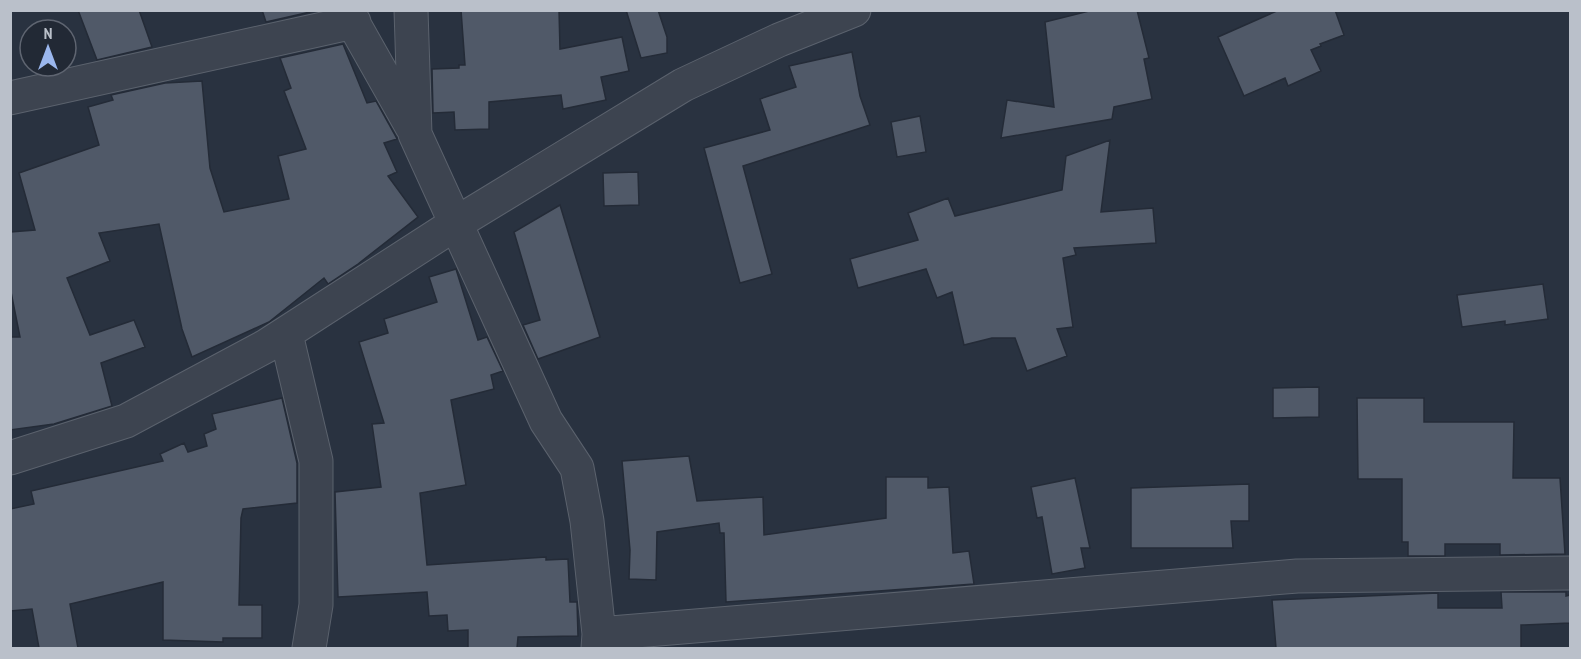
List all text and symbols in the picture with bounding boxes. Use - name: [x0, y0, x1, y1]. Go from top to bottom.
- north arrow: [18, 18, 78, 78]
- text: N: [44, 23, 52, 43]

